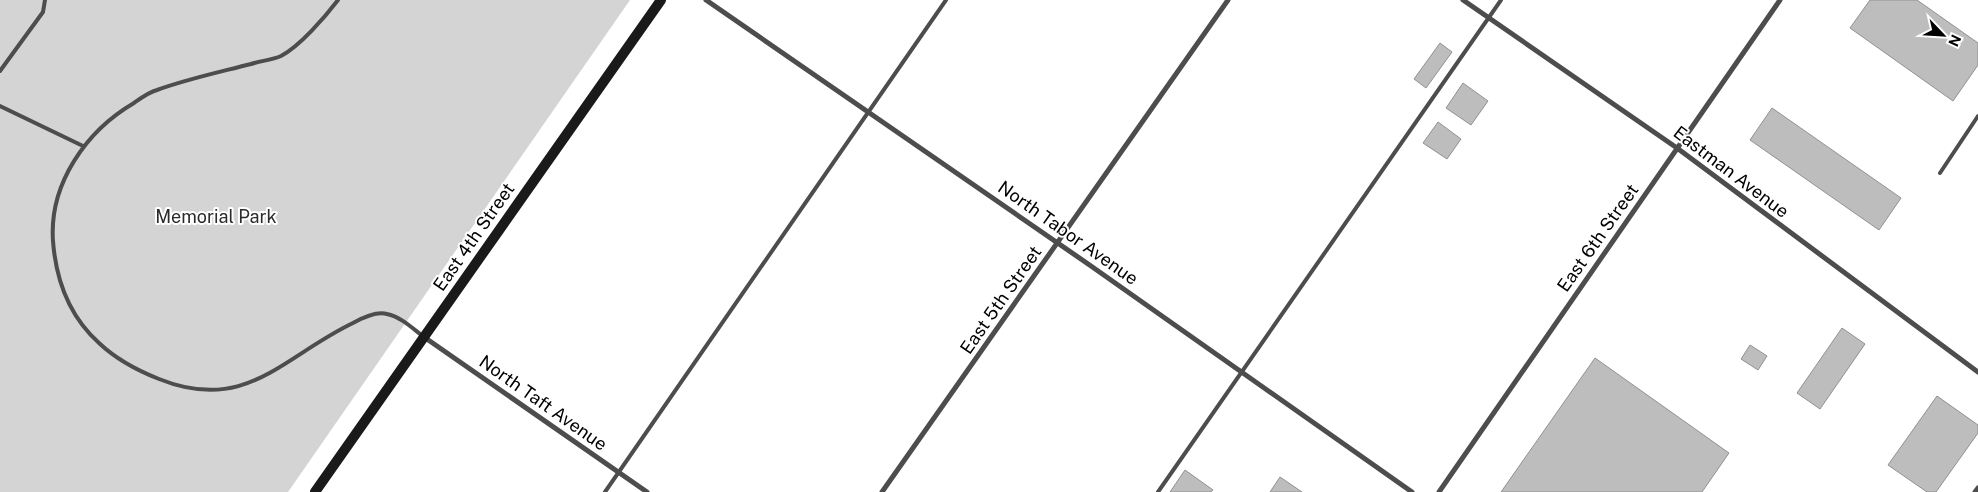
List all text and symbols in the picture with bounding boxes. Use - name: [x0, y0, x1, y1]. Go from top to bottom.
- north arrow: [1918, 10, 1968, 60]
- text: N: [1945, 32, 1964, 49]
- street label: Eastman Avenue: [1670, 121, 1793, 222]
- street label: North Tabor Avenue: [994, 176, 1142, 289]
- street label: East 4th Street: [429, 179, 519, 295]
- street label: East 6th Street: [1553, 180, 1643, 296]
- park label: Memorial Park: [155, 206, 277, 227]
- street label: East 5th Street: [956, 242, 1046, 358]
- street label: North Taft Avenue: [475, 351, 611, 455]

